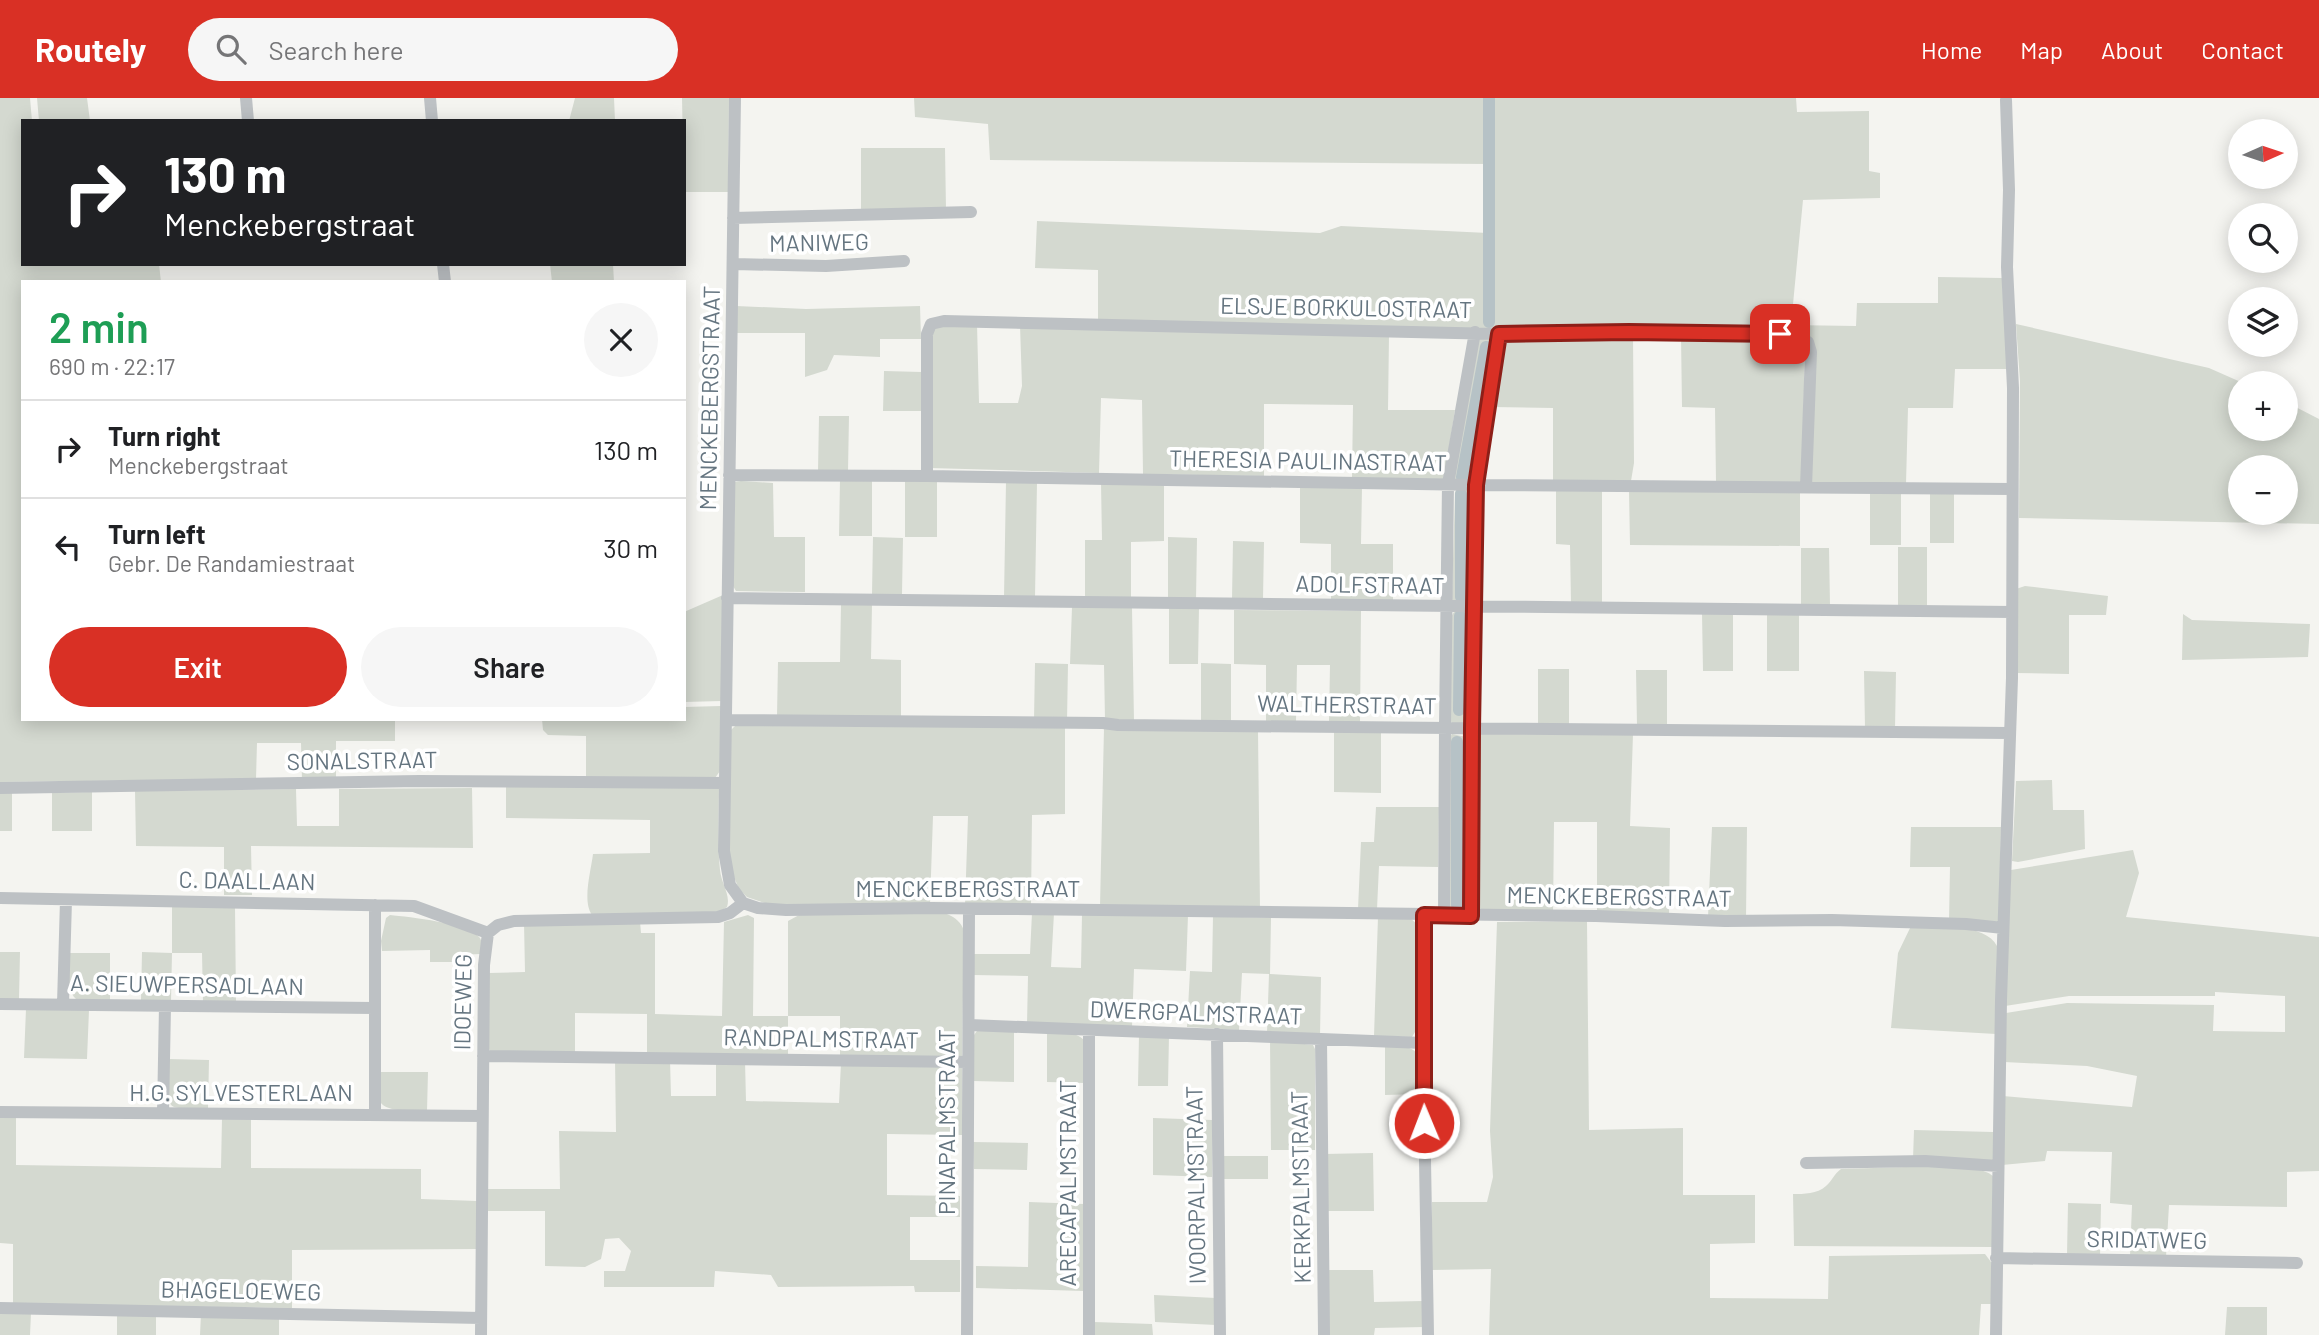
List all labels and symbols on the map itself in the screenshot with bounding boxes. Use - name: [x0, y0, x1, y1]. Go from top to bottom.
- north arrow: [2228, 119, 2298, 189]
- street label: MANIWEG: [769, 227, 869, 257]
- street label: MENCKEBERGSTRAAT: [693, 285, 725, 511]
- street label: ELSJE BORKULOSTRAAT: [1220, 291, 1472, 323]
- pin: [1750, 304, 1810, 364]
- street label: THERESIA PAULINASTRAAT: [1169, 444, 1447, 476]
- street label: ADOLFSTRAAT: [1295, 569, 1445, 599]
- street label: WALTHERSTRAAT: [1257, 688, 1437, 720]
- street label: SONALSTRAAT: [286, 745, 438, 775]
- street label: C. DAALLAAN: [178, 865, 316, 895]
- street label: MENCKEBERGSTRAAT: [856, 874, 1080, 902]
- street label: MENCKEBERGSTRAAT: [1506, 880, 1732, 912]
- street label: IDOEWEG: [447, 953, 477, 1051]
- street label: A. SIEUWPERSADLAAN: [70, 968, 304, 1000]
- street label: DWERGPALMSTRAAT: [1089, 994, 1303, 1030]
- street label: RANDPALMSTRAAT: [723, 1022, 919, 1054]
- street label: PINAPALMSTRAAT: [932, 1029, 960, 1215]
- street label: H.G. SYLVESTERLAAN: [129, 1078, 353, 1106]
- street label: ARECAPALMSTRAAT: [1053, 1080, 1081, 1286]
- street label: IVOORPALMSTRAAT: [1179, 1085, 1211, 1285]
- position arrow: [1387, 1086, 1461, 1160]
- street label: KERKPALMSTRAAT: [1284, 1090, 1316, 1284]
- street label: SRIDATWEG: [2086, 1224, 2208, 1254]
- street label: BHAGELOEWEG: [160, 1275, 322, 1305]

